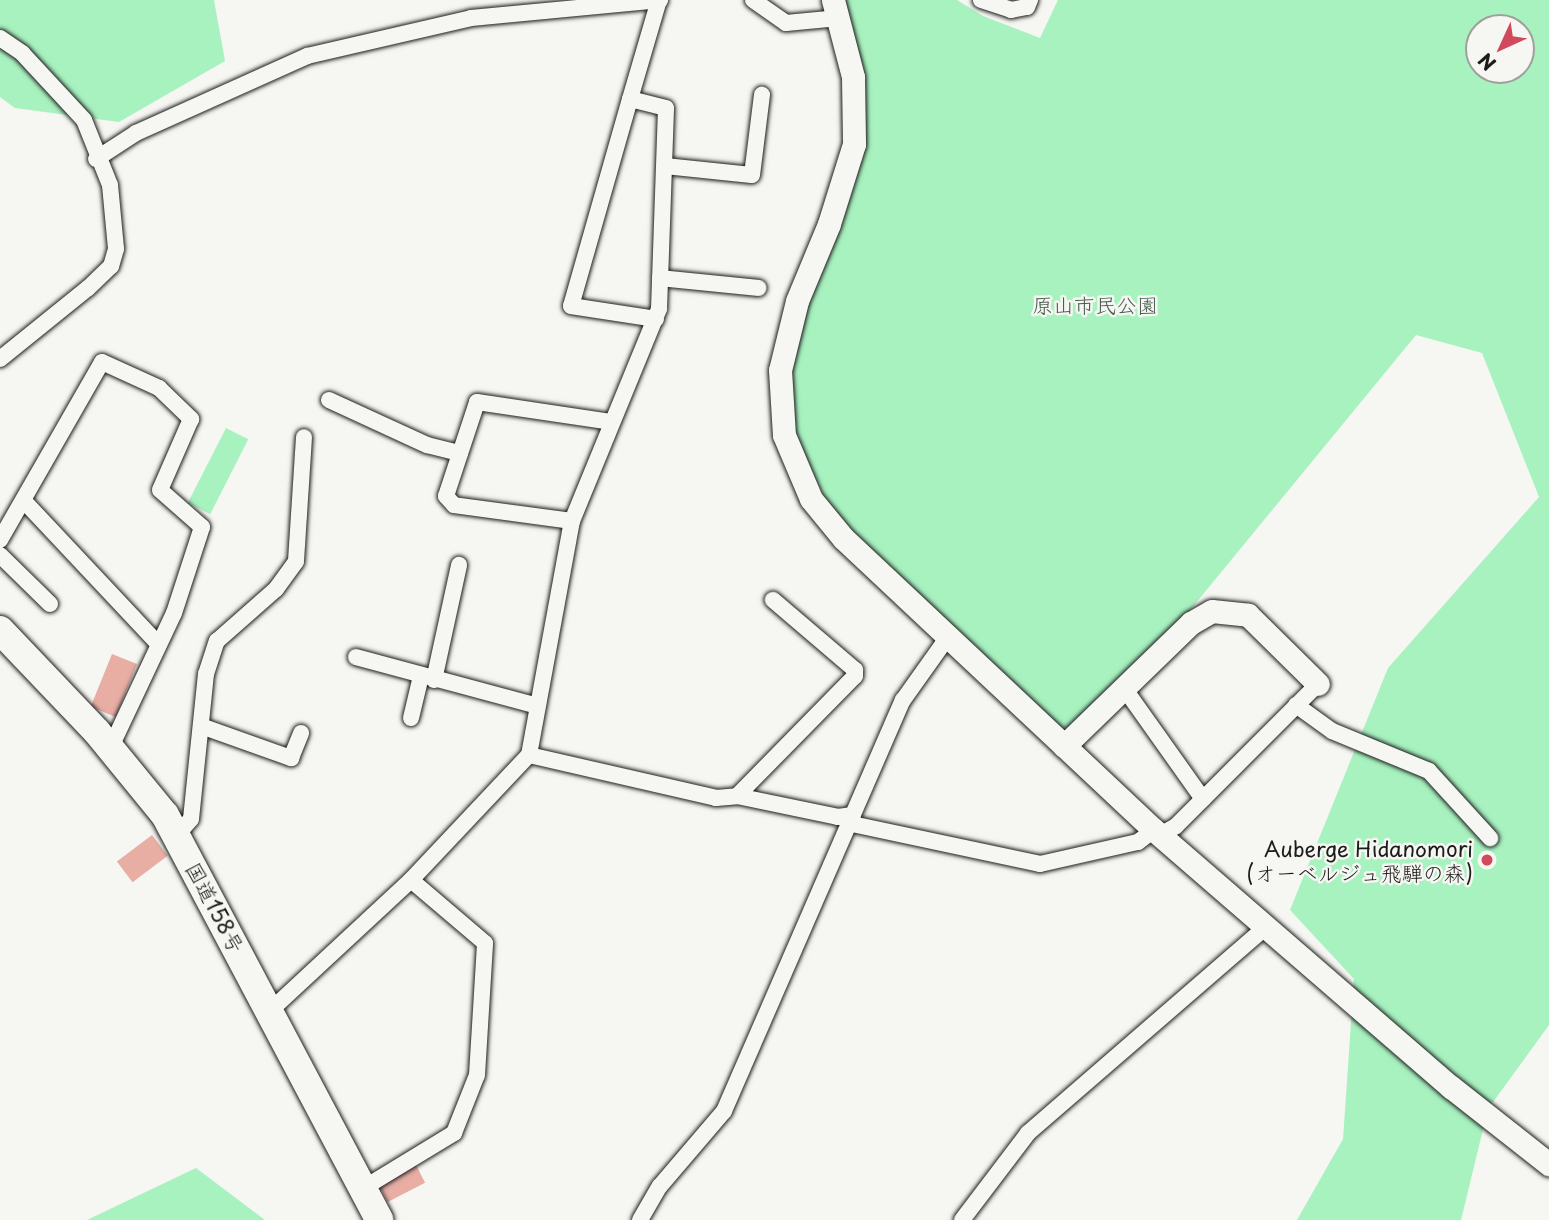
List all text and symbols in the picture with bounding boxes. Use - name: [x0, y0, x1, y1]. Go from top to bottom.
- north arrow: [1465, 14, 1535, 84]
- text: N: [1471, 47, 1502, 78]
- park label: 原山市民公園: [1032, 291, 1158, 317]
- place label: Auberge Hidanomori (オーベルジュ飛騨の森): [1246, 835, 1473, 885]
- marker: Auberge Hidanomori (オーベルジュ飛騨の森): [1479, 852, 1495, 868]
- street label: 国道158号: [182, 857, 250, 957]

